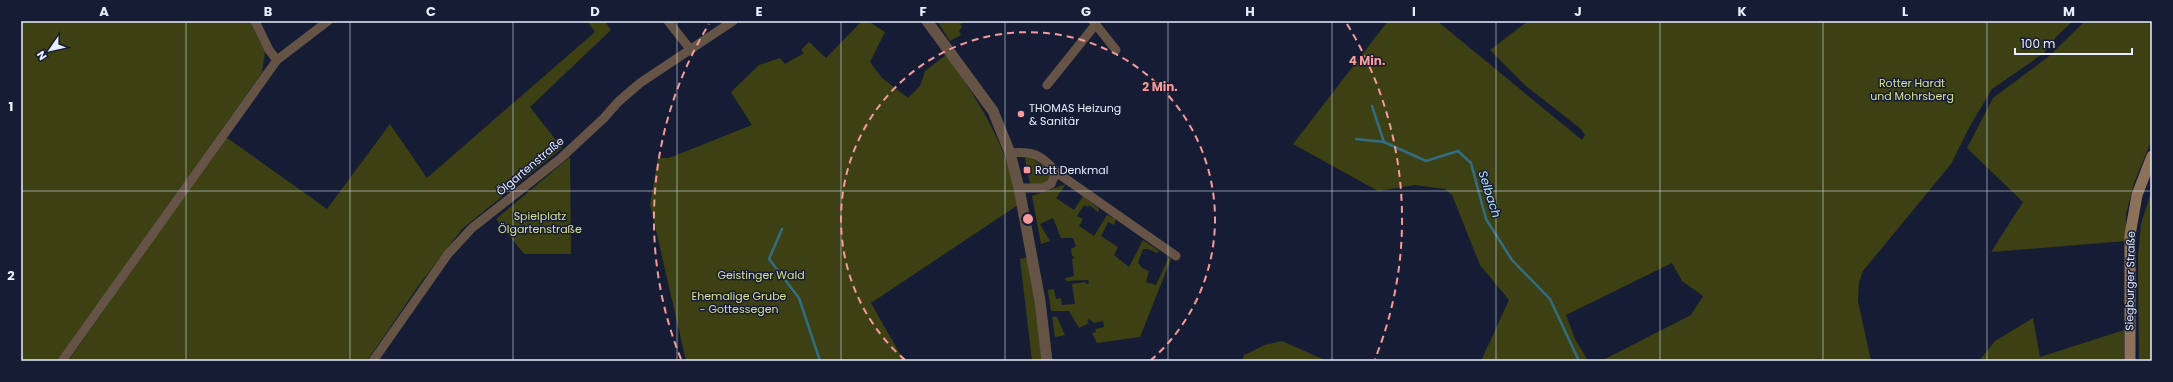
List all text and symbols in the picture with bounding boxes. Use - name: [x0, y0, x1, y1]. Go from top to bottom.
- text: A: [99, 2, 109, 21]
- text: B: [264, 2, 273, 21]
- text: C: [426, 2, 436, 21]
- text: D: [590, 2, 600, 21]
- text: E: [755, 2, 763, 21]
- text: F: [919, 2, 927, 21]
- text: G: [1081, 2, 1091, 21]
- text: H: [1245, 2, 1255, 21]
- text: I: [1412, 2, 1416, 21]
- text: J: [1574, 2, 1582, 21]
- text: K: [1737, 2, 1747, 21]
- text: L: [1902, 2, 1908, 21]
- text: M: [2063, 2, 2075, 21]
- north arrow: [30, 30, 70, 70]
- scale bar: [2015, 30, 2132, 56]
- text: 100 m: [2021, 35, 2055, 52]
- text: N: [33, 48, 51, 63]
- text: 4 Min.: [1349, 52, 1385, 69]
- park label: Rotter Hardt und Mohrsberg: [1870, 75, 1954, 104]
- text: 2 Min.: [1142, 78, 1178, 95]
- text: 1: [9, 97, 13, 116]
- place label: THOMAS Heizung & Sanitär: [1029, 100, 1121, 129]
- marker: THOMAS Heizung & Sanitär: [1016, 109, 1026, 119]
- street label: Ölgartenstraße: [493, 133, 567, 199]
- place label: Rott Denkmal: [1035, 162, 1108, 178]
- marker: Rott Denkmal: [1022, 165, 1032, 175]
- water label: Selbach: [1474, 168, 1506, 220]
- park label: Spielplatz Ölgartenstraße: [498, 208, 582, 237]
- centre of rings: [1021, 212, 1035, 226]
- street label: Siegburger Straße: [2121, 231, 2139, 331]
- text: 2: [7, 266, 15, 285]
- park label: Geistinger Wald: [717, 267, 805, 283]
- park label: Ehemalige Grube - Gottessegen: [692, 288, 787, 317]

